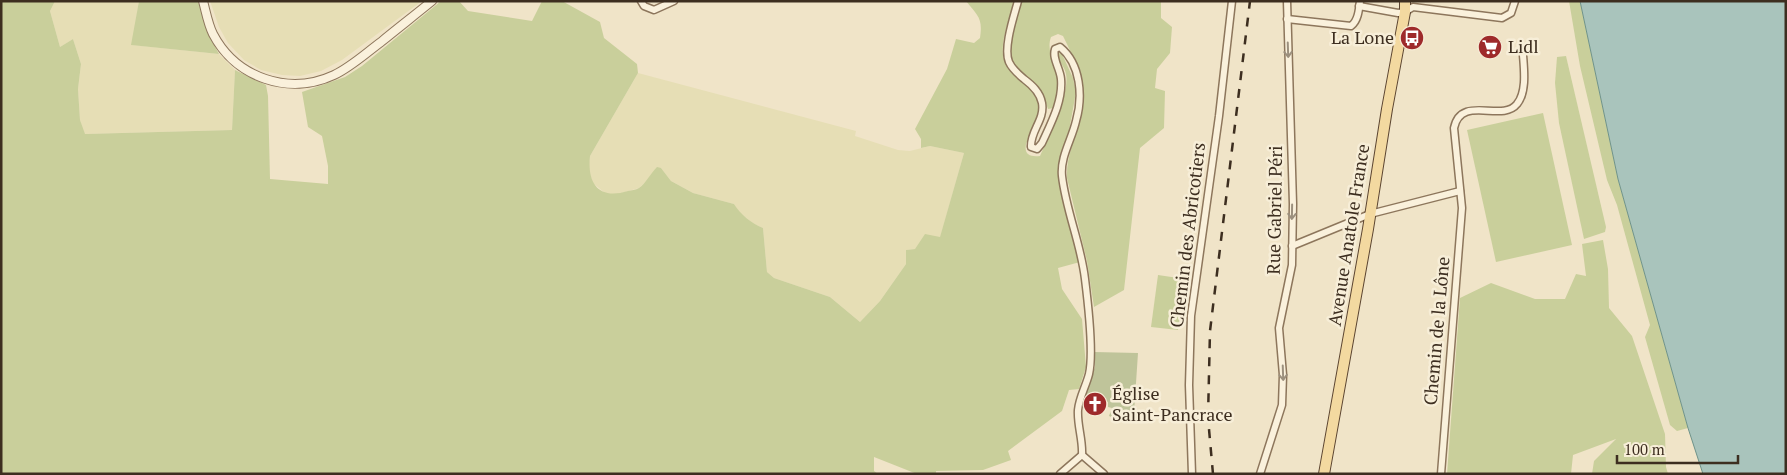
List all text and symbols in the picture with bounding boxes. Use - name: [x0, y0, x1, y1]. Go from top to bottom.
- place label: La Lone: [1331, 25, 1394, 49]
- bus stop icon: La Lone: [1399, 25, 1425, 51]
- supermarket icon: Lidl: [1477, 34, 1503, 60]
- place label: Lidl: [1508, 34, 1539, 58]
- one-way arrow: [1283, 42, 1293, 58]
- street label: Chemin des Abricotiers: [1164, 141, 1210, 329]
- street label: Avenue Anatole France: [1322, 142, 1374, 328]
- street label: Rue Gabriel Péri: [1261, 145, 1287, 275]
- one-way arrow: [1287, 204, 1297, 220]
- street label: Chemin de la Lône: [1418, 256, 1454, 406]
- one-way arrow: [1278, 365, 1287, 381]
- place label: Église Saint-Pancrace: [1112, 381, 1232, 426]
- church icon: Église Saint-Pancrace: [1082, 391, 1108, 417]
- scale bar: [1617, 432, 1738, 464]
- text: 100 m: [1624, 439, 1665, 459]

